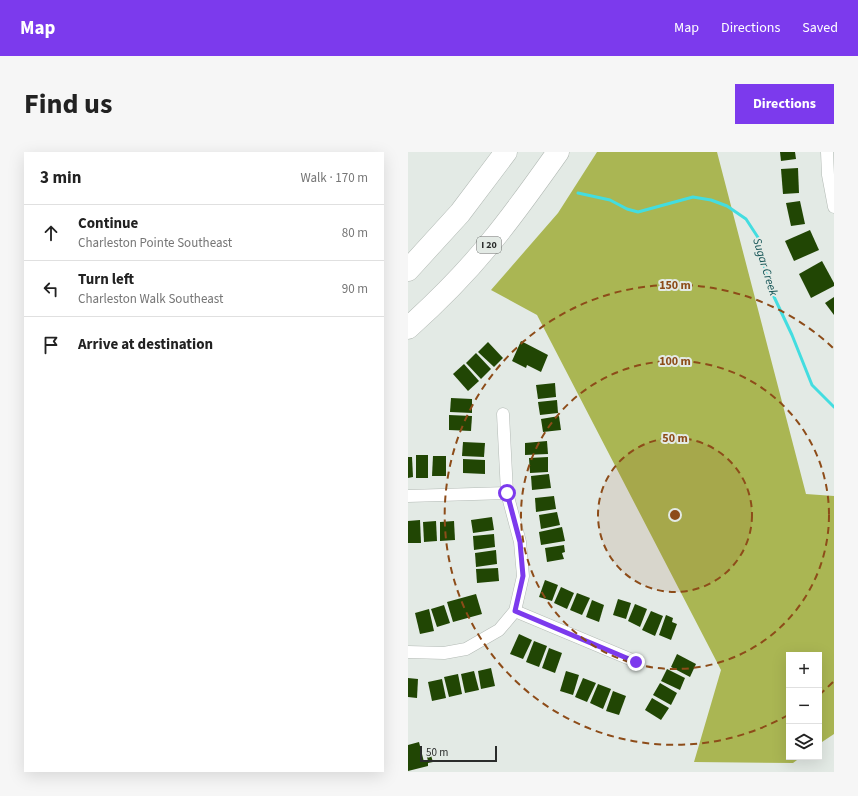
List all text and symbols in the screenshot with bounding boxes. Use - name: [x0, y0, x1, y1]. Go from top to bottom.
- text: Map: [20, 15, 55, 42]
- text: Map: [674, 18, 699, 38]
- text: Directions: [721, 18, 780, 38]
- text: Saved: [802, 18, 838, 38]
- text: Find us: [24, 84, 112, 124]
- button: Directions: [735, 84, 834, 124]
- text: 3 min: [40, 166, 81, 190]
- text: Walk · 170 m: [300, 169, 368, 187]
- text: Continue: [78, 213, 138, 234]
- icon: ahead: [40, 222, 62, 244]
- text: 80 m: [342, 224, 368, 242]
- text: Charleston Pointe Southeast: [78, 234, 232, 252]
- water label: Sugar Creek: [748, 236, 782, 298]
- road number: I 20: [477, 237, 501, 253]
- text: Turn left: [78, 269, 134, 290]
- text: 150 m: [659, 277, 691, 294]
- icon: left: [40, 278, 62, 300]
- text: 90 m: [342, 280, 368, 298]
- text: Charleston Walk Southeast: [78, 290, 223, 308]
- icon: arrive: [40, 334, 62, 356]
- text: Arrive at destination: [78, 334, 213, 355]
- text: 100 m: [659, 353, 691, 370]
- text: 50 m: [662, 430, 688, 447]
- route start: [498, 484, 516, 502]
- centre of rings: [668, 508, 682, 522]
- map controls: [786, 652, 822, 760]
- button: +: [786, 652, 822, 688]
- route end: [627, 653, 645, 671]
- button: −: [786, 688, 822, 724]
- button: layers: [786, 724, 822, 760]
- scale bar: [420, 744, 497, 763]
- text: 50 m: [426, 745, 448, 760]

